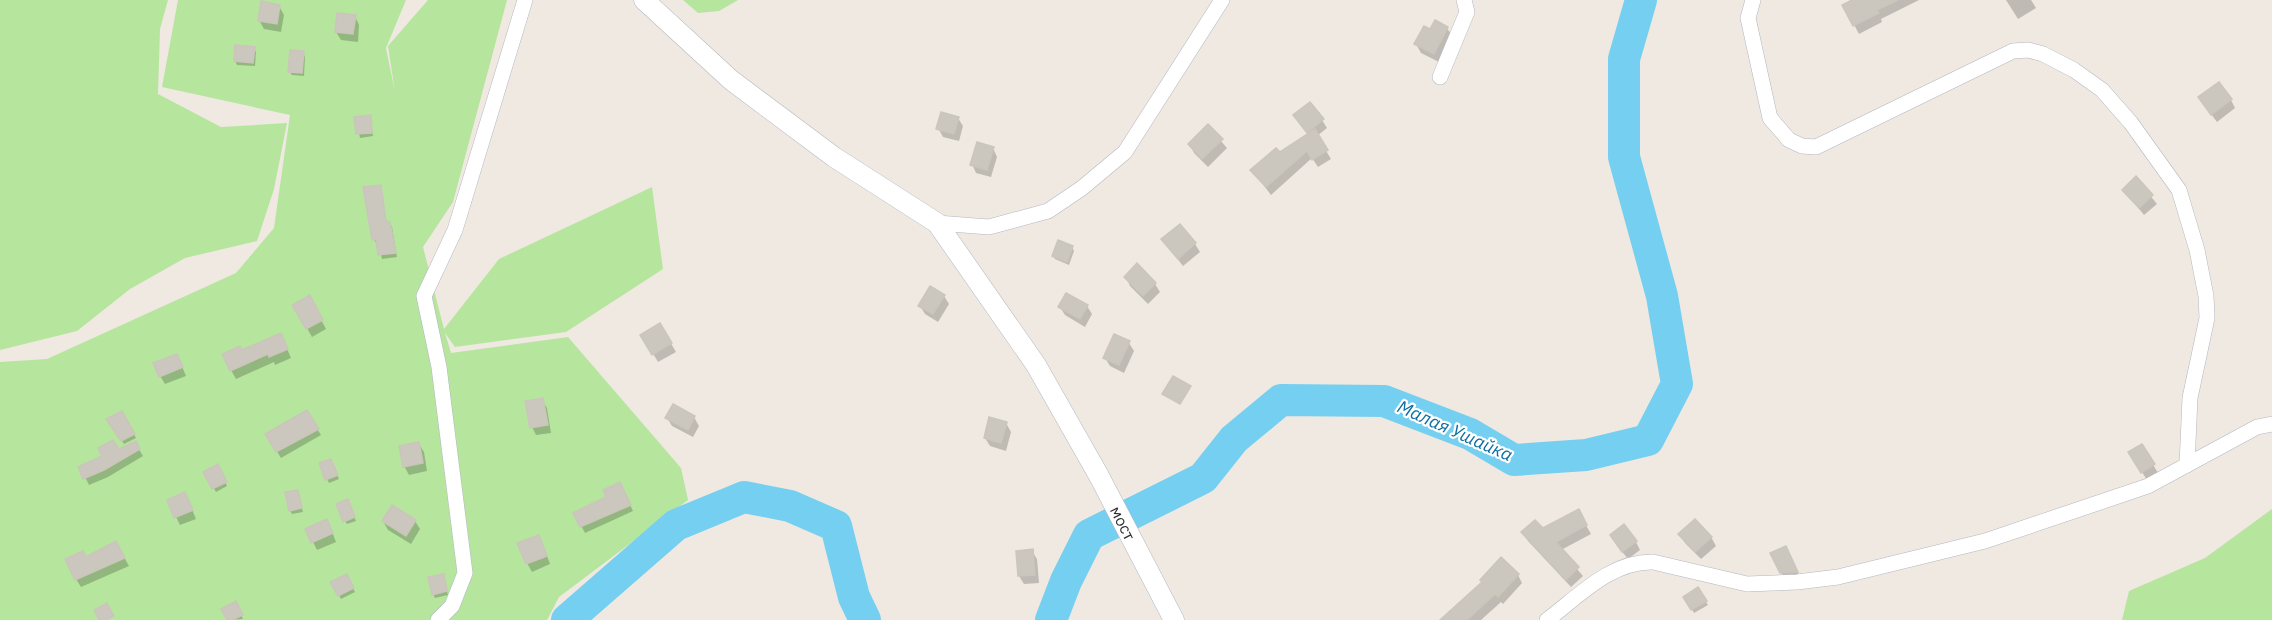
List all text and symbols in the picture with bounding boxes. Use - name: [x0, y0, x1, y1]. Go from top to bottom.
- water label: Малая Ушайка: [1394, 395, 1516, 466]
- street label: мост: [1106, 503, 1140, 544]

